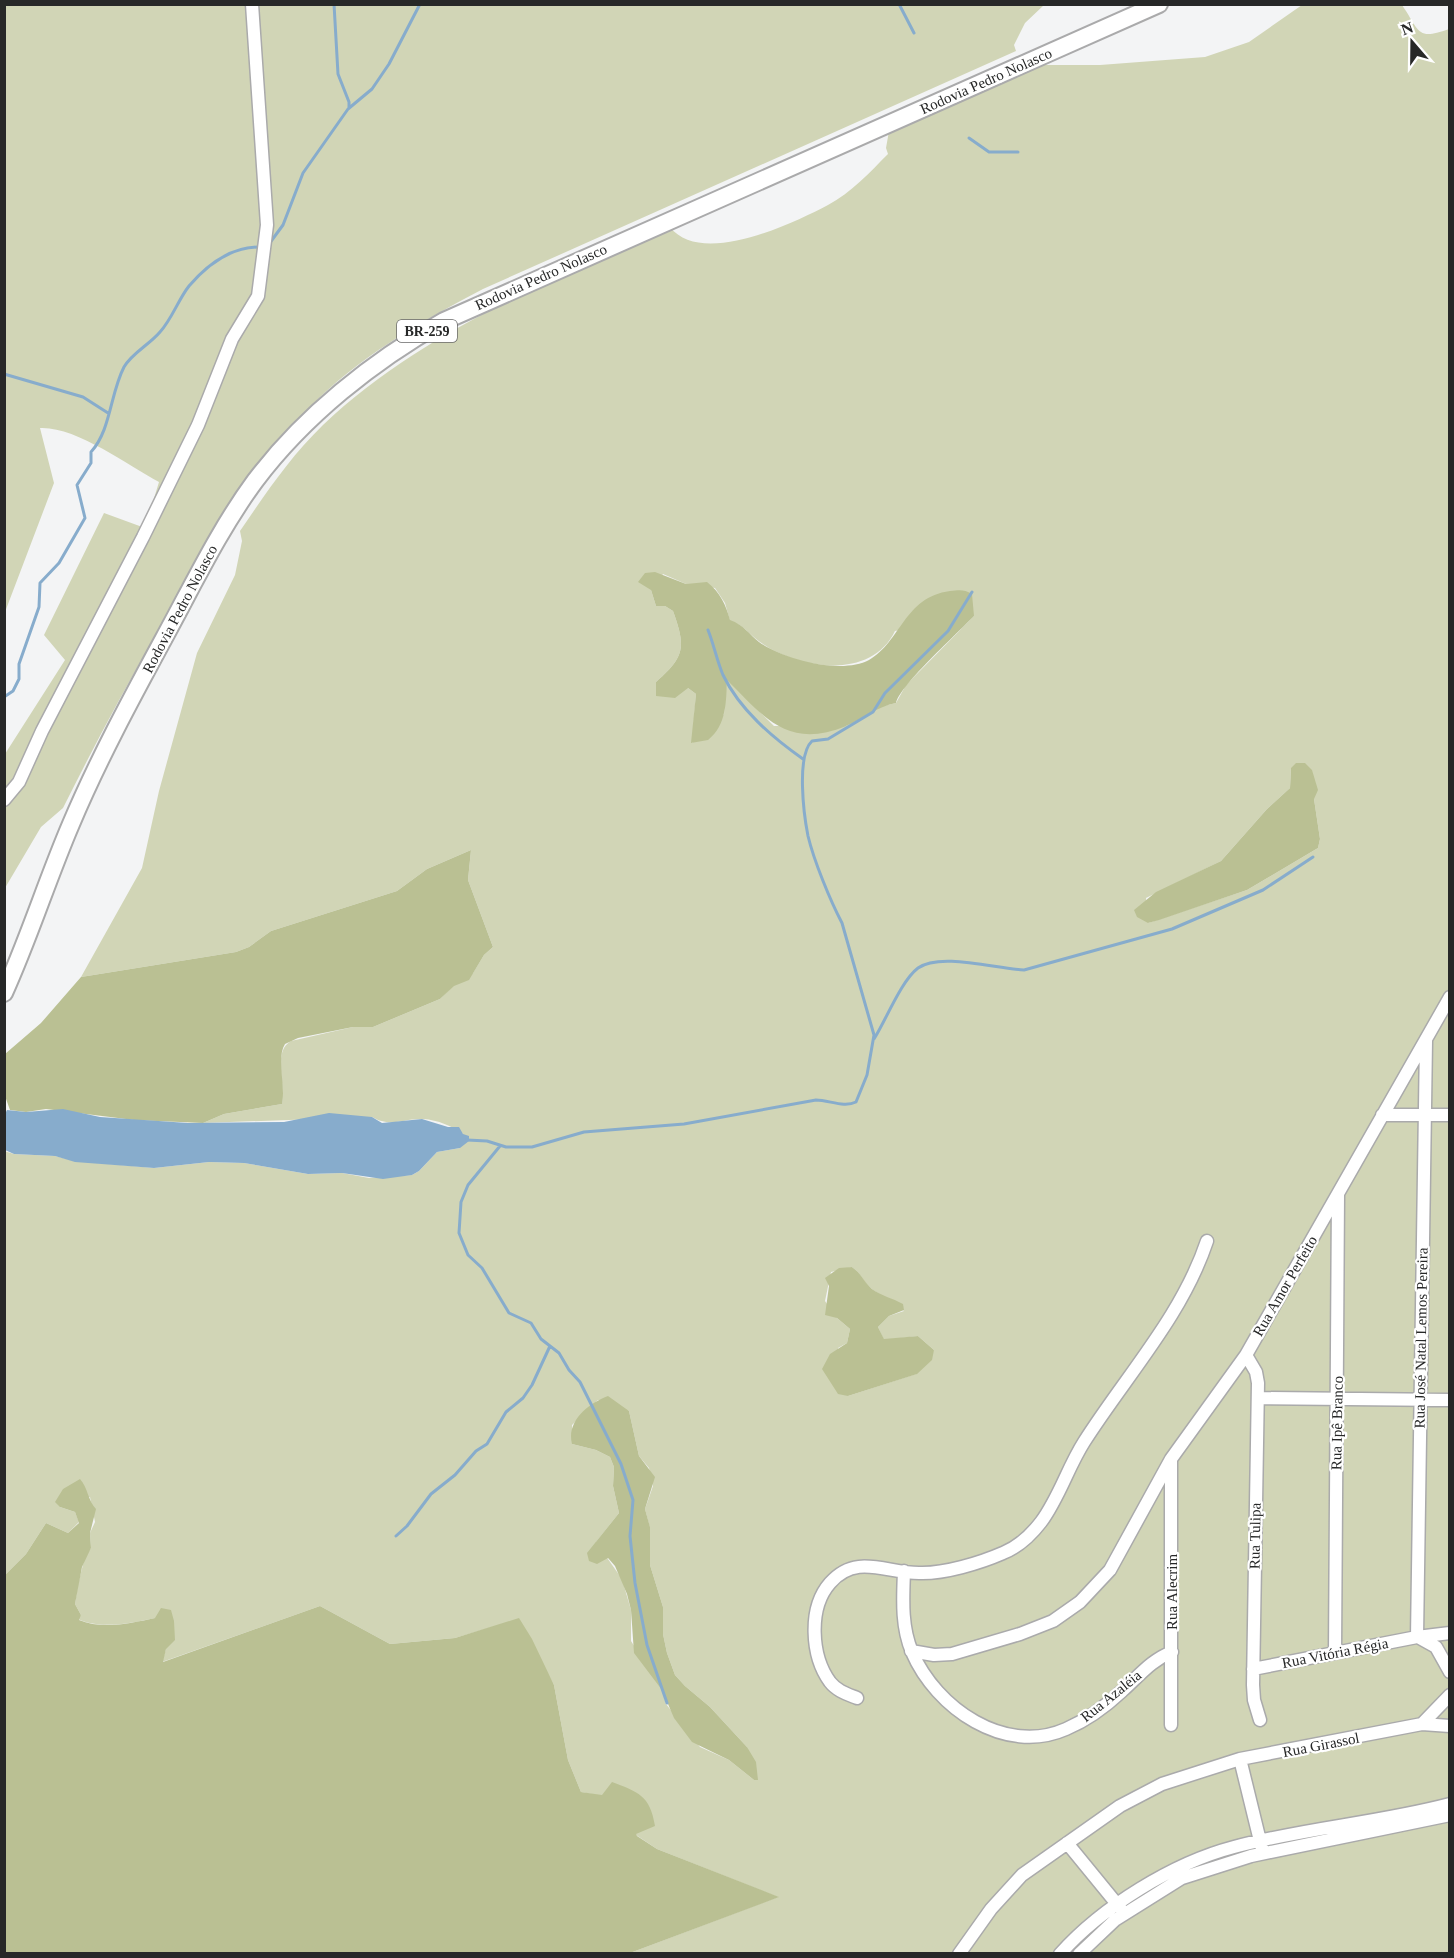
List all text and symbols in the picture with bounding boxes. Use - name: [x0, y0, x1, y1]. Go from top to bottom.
- north arrow: [1382, 12, 1442, 72]
- text: N: [1399, 18, 1416, 38]
- street label: Rodovia Pedro Nolasco: [918, 45, 1054, 117]
- street label: Rodovia Pedro Nolasco: [473, 241, 609, 313]
- road number: BR-259: [397, 320, 457, 342]
- street label: Rodovia Pedro Nolasco: [139, 542, 221, 676]
- street label: Rua Amor Perfeito: [1250, 1233, 1320, 1339]
- street label: Rua José Natal Lemos Pereira: [1411, 1247, 1431, 1429]
- street label: Rua Ipê Branco: [1328, 1376, 1346, 1470]
- street label: Rua Tulipa: [1246, 1502, 1264, 1569]
- street label: Rua Alecrim: [1164, 1554, 1180, 1630]
- street label: Rua Vitória Régia: [1280, 1635, 1390, 1671]
- street label: Rua Azaléia: [1078, 1667, 1145, 1725]
- street label: Rua Girassol: [1281, 1730, 1361, 1760]

